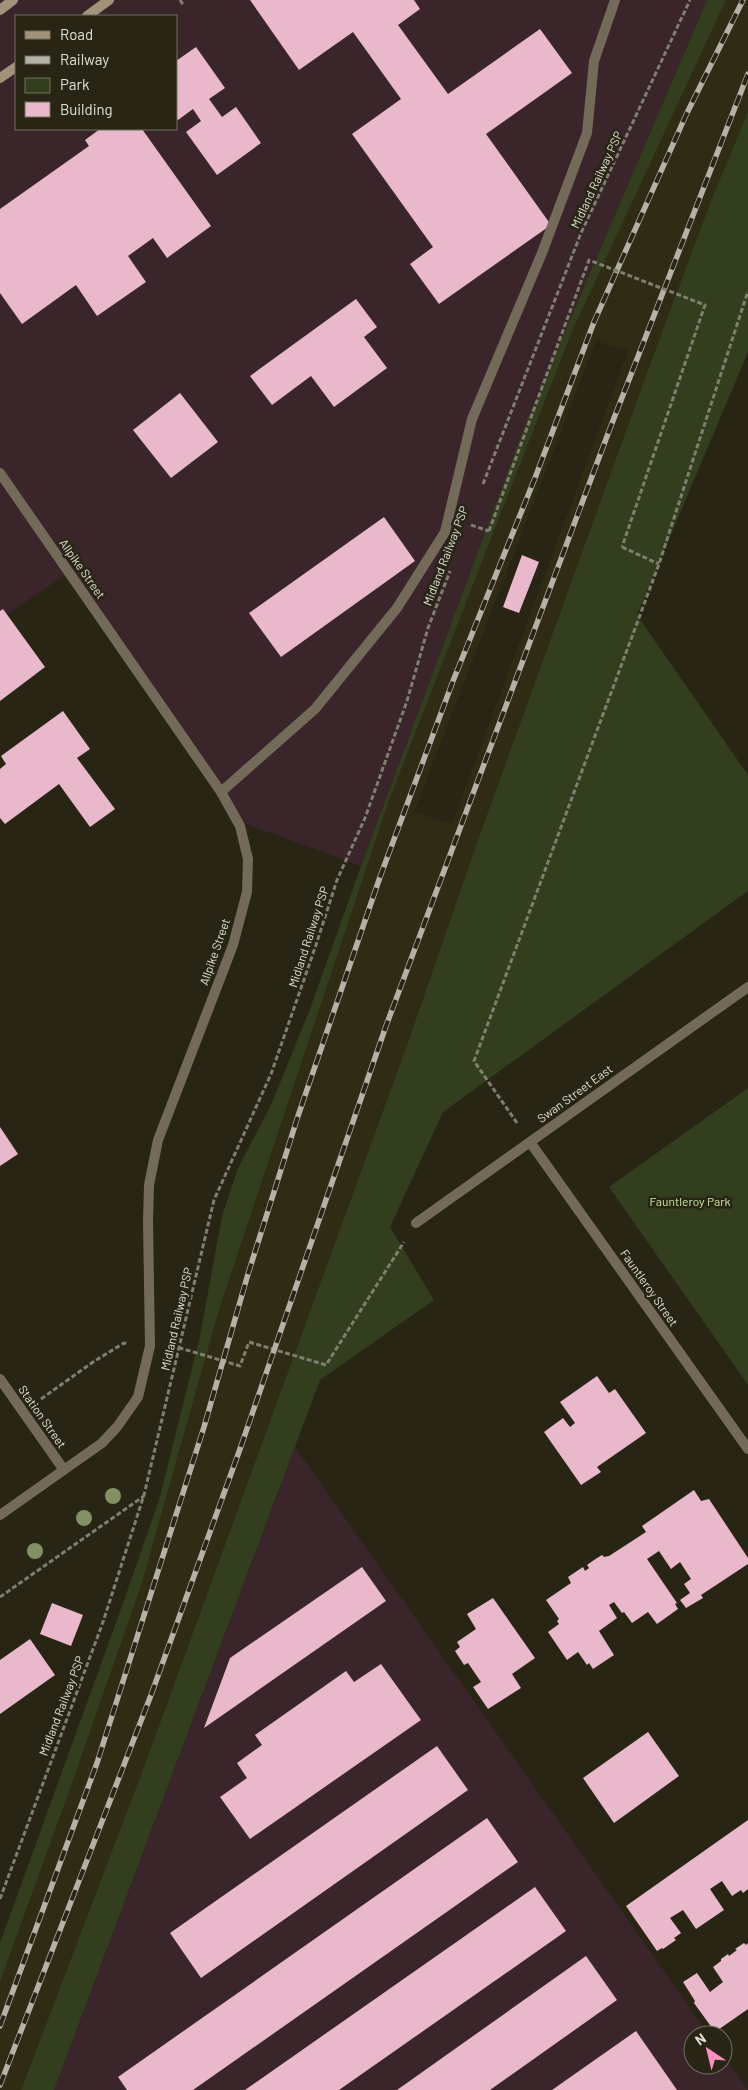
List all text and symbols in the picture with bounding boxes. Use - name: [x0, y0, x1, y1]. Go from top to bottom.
- legend: [15, 15, 178, 130]
- text: Road: [60, 25, 93, 43]
- text: Railway: [60, 50, 109, 68]
- text: Park: [60, 75, 90, 93]
- text: Building: [60, 100, 113, 118]
- street label: Midland Railway PSP: [567, 129, 625, 230]
- street label: Midland Railway PSP: [420, 504, 470, 607]
- street label: Allpike Street: [57, 536, 109, 601]
- street label: Midland Railway PSP: [285, 884, 331, 989]
- street label: Allpike Street: [196, 916, 232, 987]
- street label: Swan Street East: [534, 1061, 615, 1125]
- park label: Fauntleroy Park: [649, 1194, 731, 1208]
- street label: Fauntleroy Street: [618, 1246, 681, 1328]
- street label: Midland Railway PSP: [157, 1266, 195, 1372]
- street label: Station Street: [16, 1382, 70, 1450]
- street label: Midland Railway PSP: [36, 1654, 86, 1757]
- north arrow: [683, 2025, 733, 2075]
- text: N: [692, 2029, 709, 2049]

